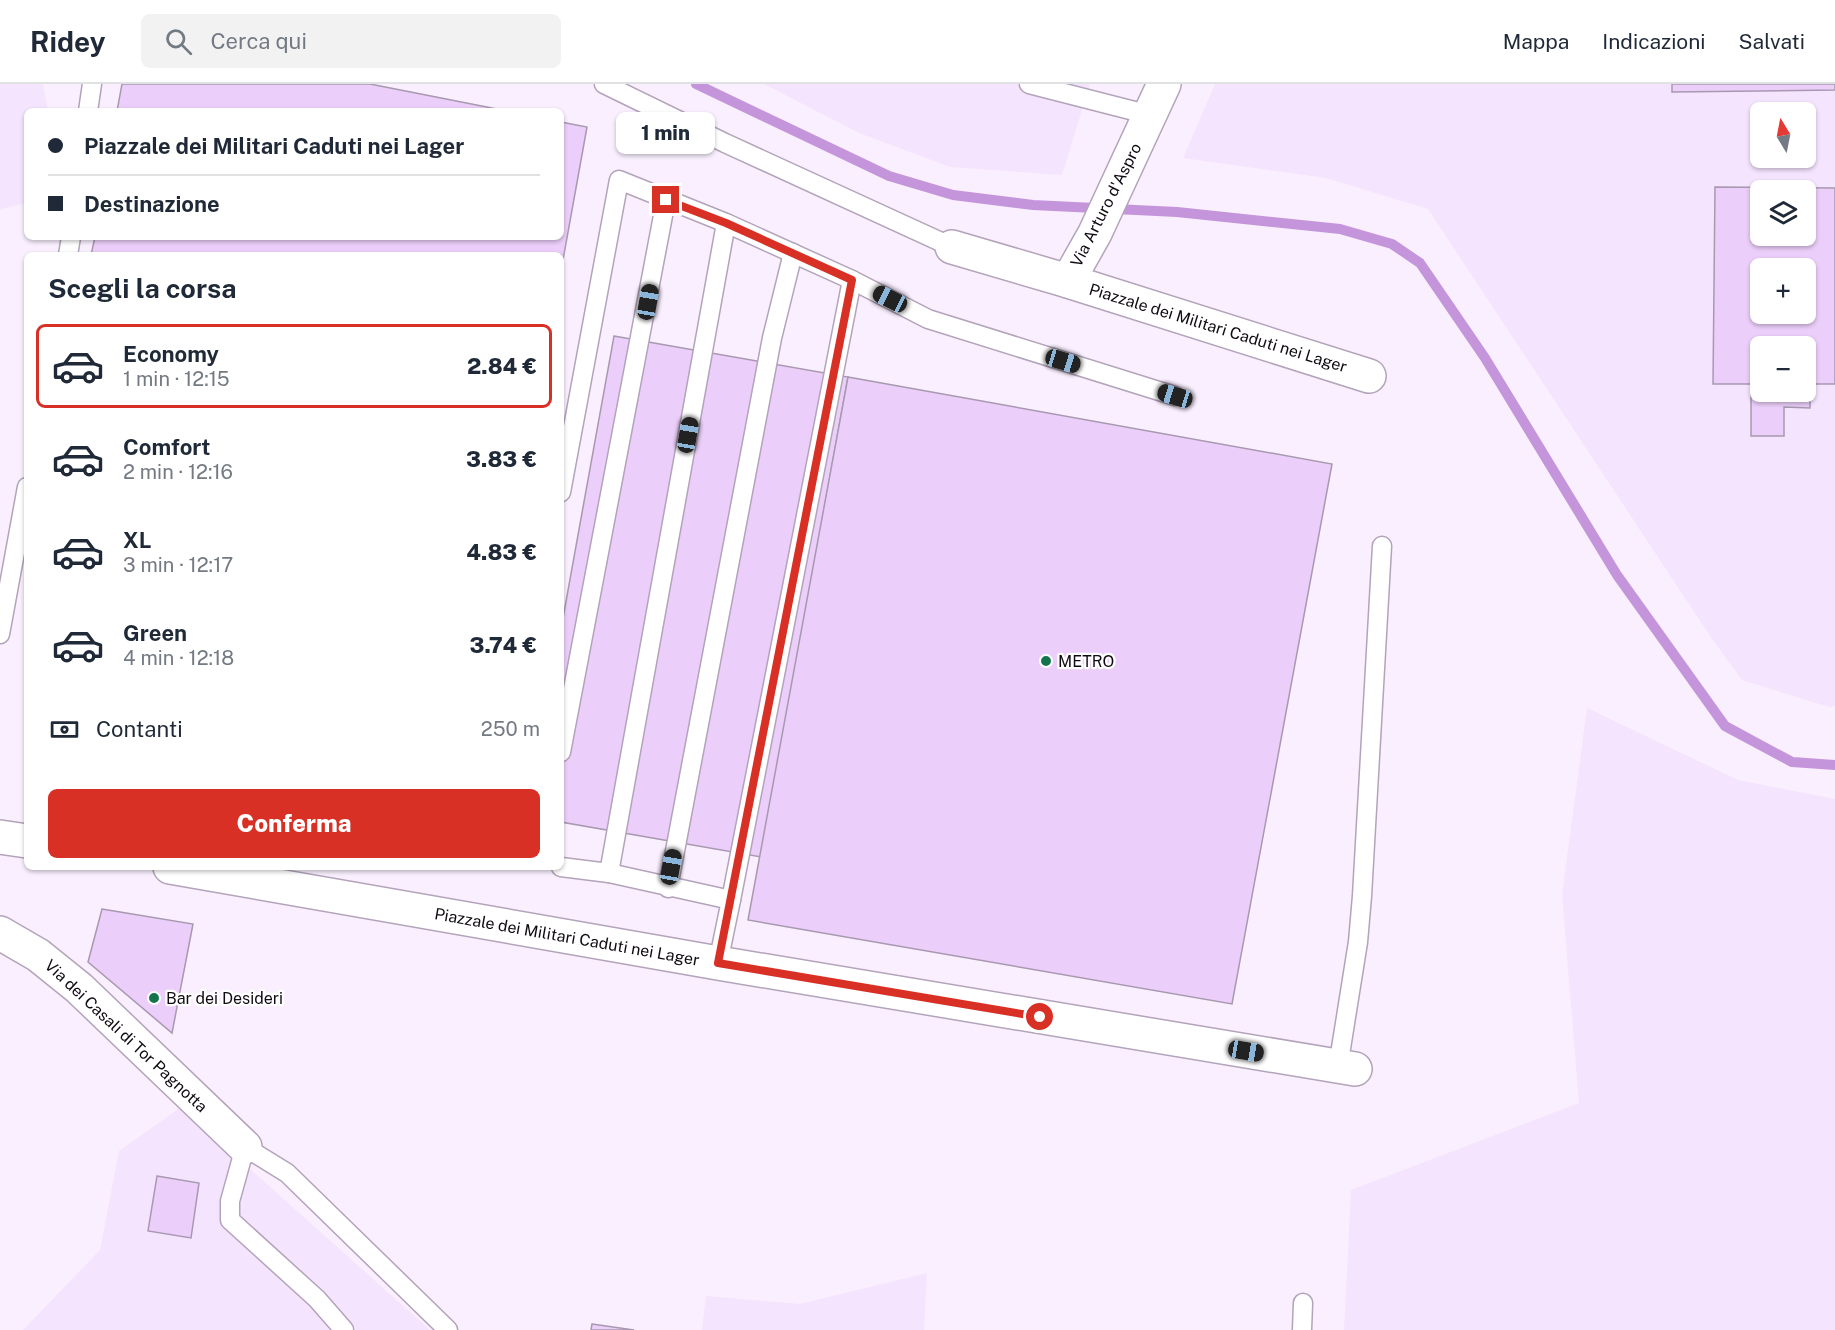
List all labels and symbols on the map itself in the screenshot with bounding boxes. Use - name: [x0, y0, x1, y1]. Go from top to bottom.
- north arrow: [1750, 102, 1816, 168]
- callout: 1 min: [616, 113, 716, 155]
- street label: Via Arturo d'Aspro: [1067, 140, 1145, 270]
- route end: [652, 186, 679, 213]
- street label: Piazzale dei Militari Caduti nei Lager: [1087, 280, 1349, 376]
- car: [636, 283, 660, 321]
- car: [870, 283, 910, 315]
- car: [1043, 347, 1083, 375]
- car: [1155, 382, 1195, 410]
- car: [676, 416, 700, 454]
- place label: METRO: [1058, 652, 1114, 671]
- marker: METRO: [1039, 654, 1053, 668]
- car: [659, 848, 683, 886]
- street label: Piazzale dei Militari Caduti nei Lager: [433, 904, 701, 970]
- street label: Via dei Casali di Tor Pagnotta: [41, 956, 211, 1116]
- place label: Bar dei Desideri: [166, 989, 283, 1008]
- marker: Bar dei Desideri: [147, 991, 161, 1005]
- route start: [1026, 1003, 1053, 1030]
- car: [1227, 1039, 1265, 1063]

